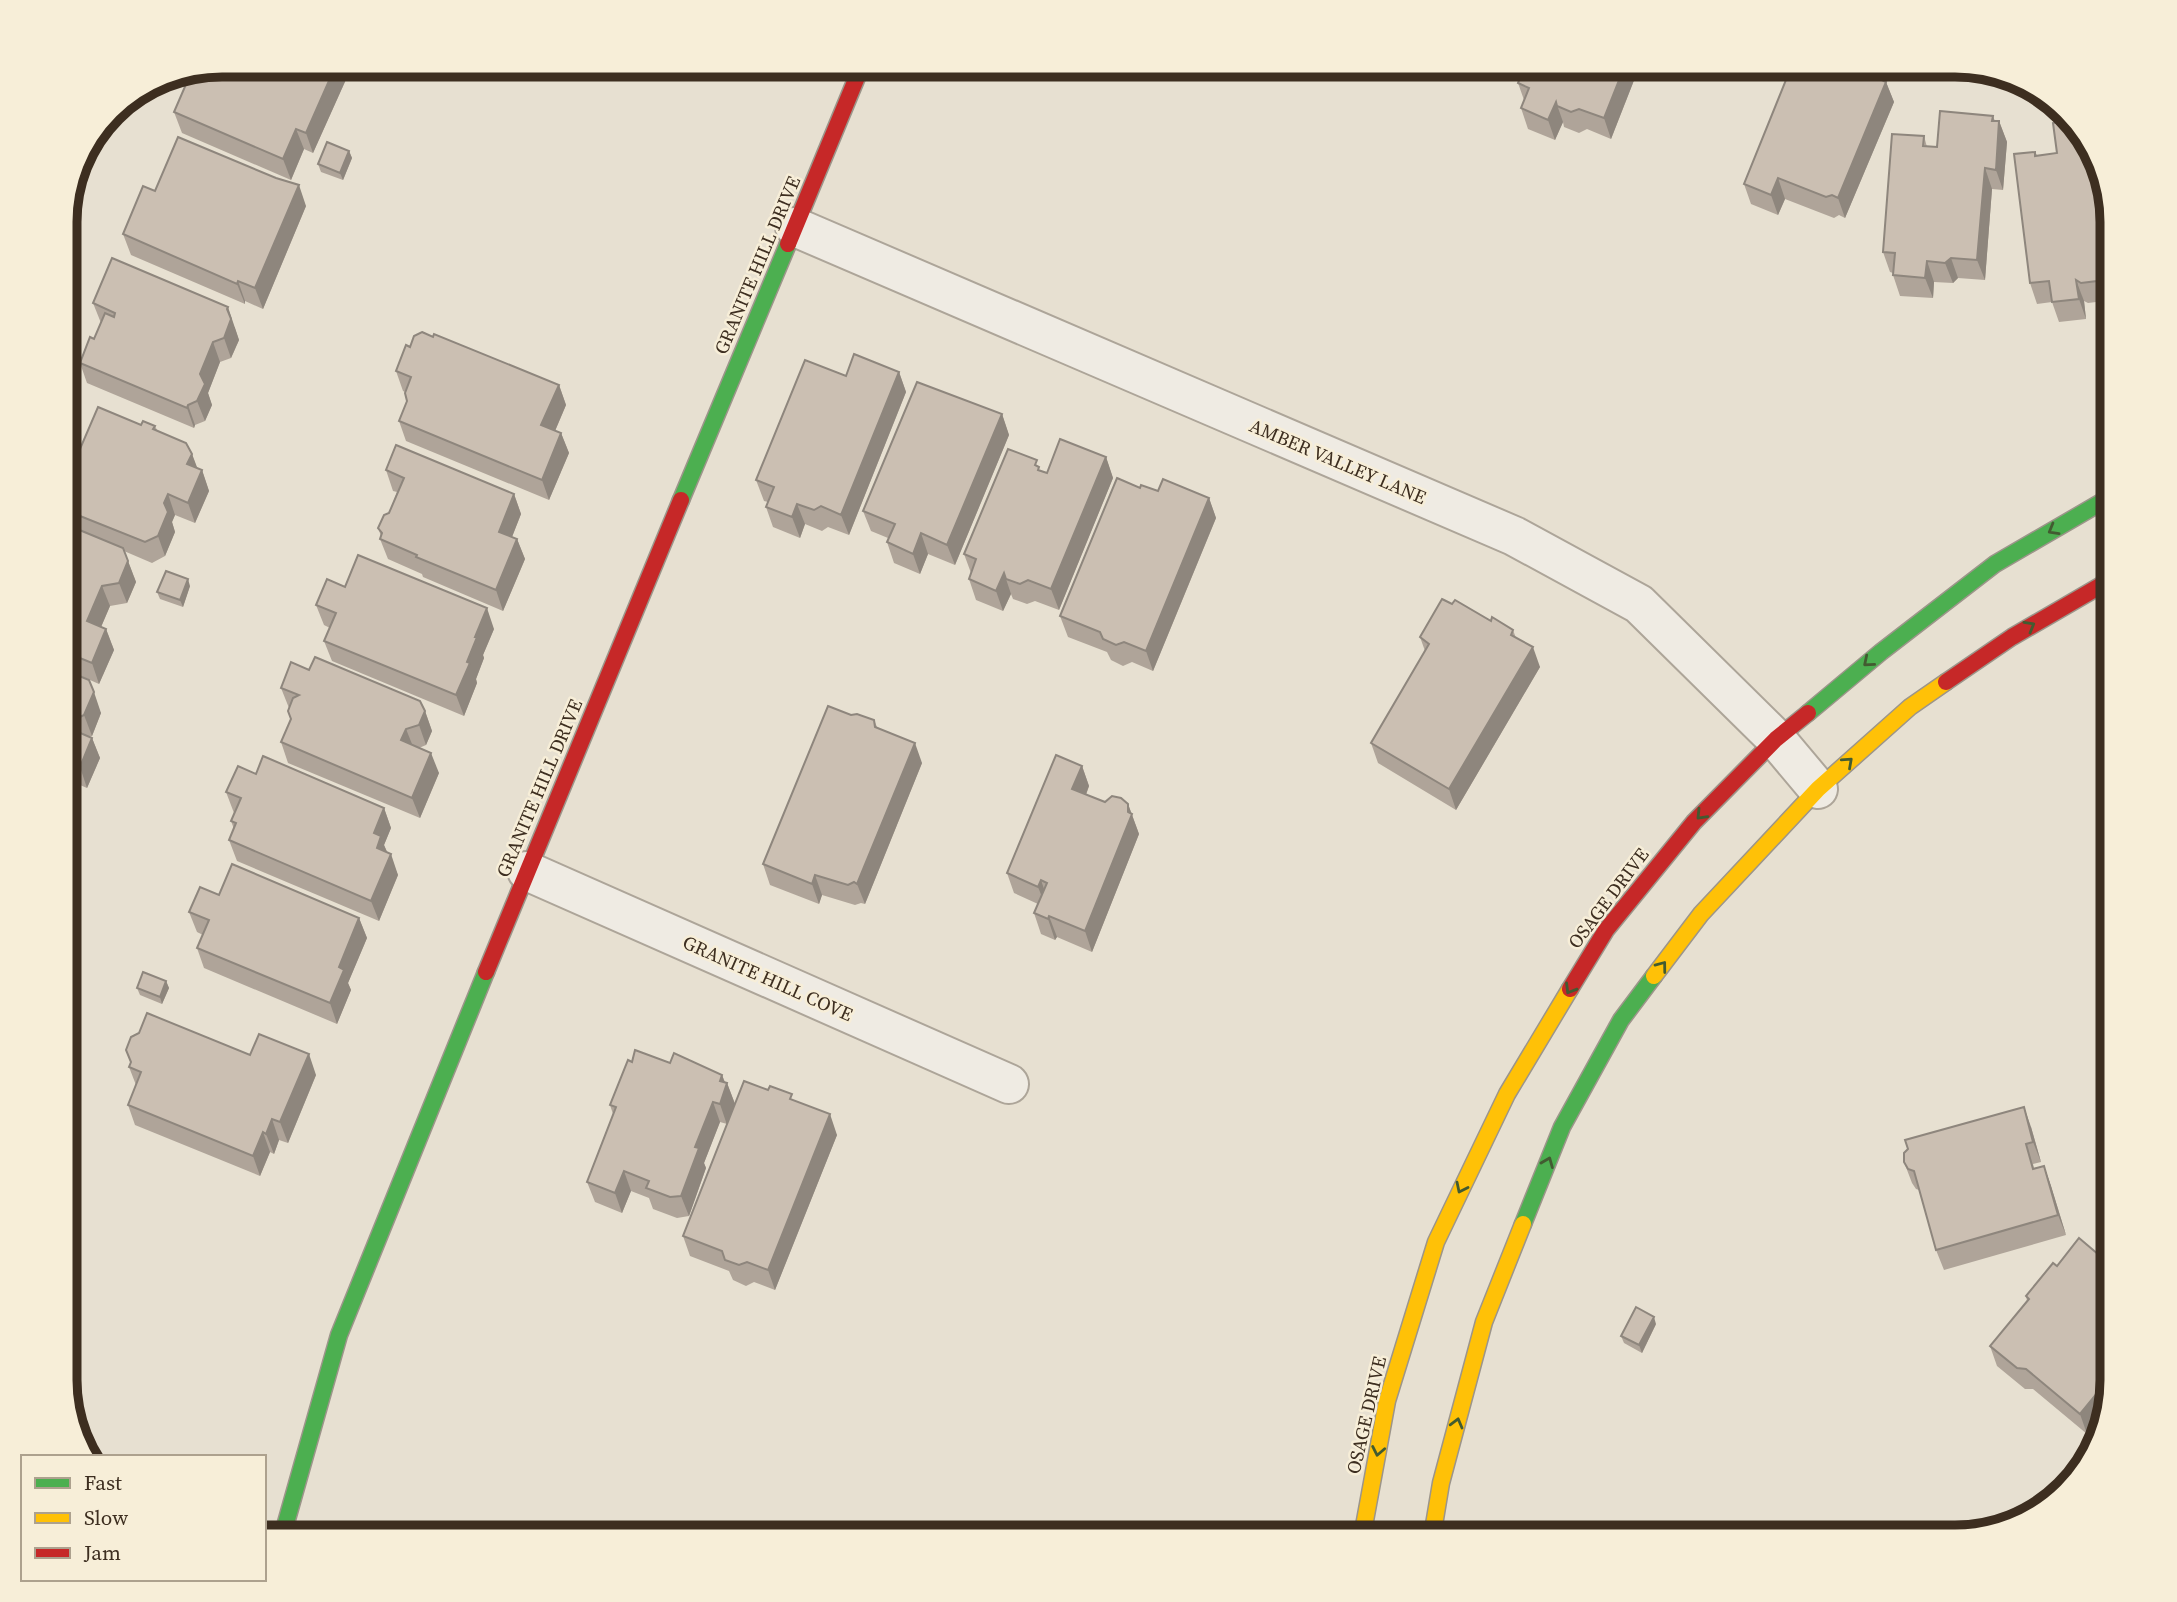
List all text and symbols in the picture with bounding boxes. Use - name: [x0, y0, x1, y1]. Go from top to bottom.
- street label: GRANITE HILL DRIVE: [708, 172, 806, 358]
- street label: AMBER VALLEY LANE: [1246, 412, 1430, 510]
- one-way arrow: [2048, 522, 2061, 535]
- one-way arrow: [2023, 621, 2035, 634]
- one-way arrow: [1864, 654, 1877, 666]
- street label: GRANITE HILL DRIVE: [490, 695, 588, 881]
- one-way arrow: [1840, 758, 1853, 770]
- one-way arrow: [1696, 807, 1709, 820]
- street label: OSAGE DRIVE: [1562, 842, 1654, 954]
- street label: GRANITE HILL COVE: [679, 929, 857, 1027]
- one-way arrow: [1653, 961, 1666, 974]
- one-way arrow: [1566, 981, 1579, 994]
- one-way arrow: [1539, 1157, 1553, 1169]
- one-way arrow: [1456, 1181, 1470, 1193]
- street label: OSAGE DRIVE: [1340, 1354, 1392, 1476]
- one-way arrow: [1449, 1417, 1464, 1429]
- one-way arrow: [1371, 1445, 1386, 1457]
- legend: [21, 1455, 266, 1581]
- text: Fast: [84, 1468, 122, 1497]
- text: Slow: [84, 1503, 128, 1532]
- text: Jam: [83, 1538, 121, 1567]

